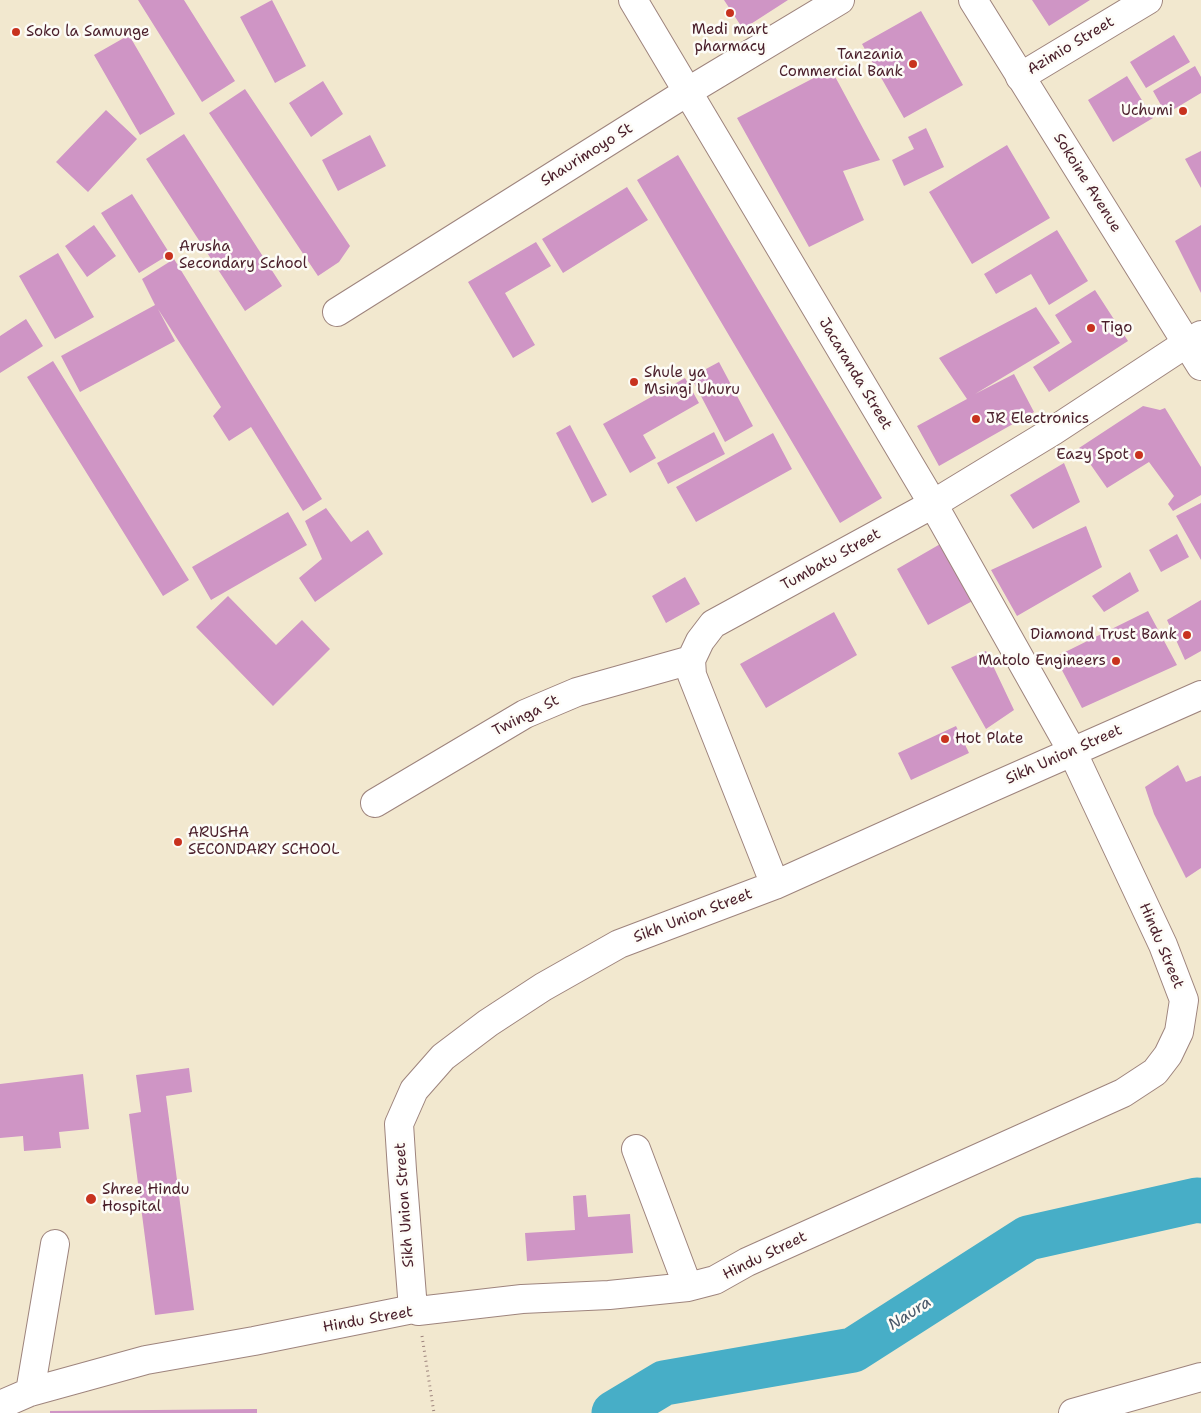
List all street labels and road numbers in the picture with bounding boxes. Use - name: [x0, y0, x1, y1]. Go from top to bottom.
- street label: Azimio Street: [1024, 13, 1118, 79]
- street label: Shaurimoyo St: [538, 120, 636, 190]
- street label: Sokoine Avenue: [1049, 130, 1125, 236]
- street label: Jacaranda Street: [815, 315, 895, 433]
- street label: Tumbatu Street: [778, 525, 884, 595]
- street label: Twinga St: [490, 692, 562, 740]
- street label: Sikh Union Street: [1003, 721, 1125, 789]
- street label: Sikh Union Street: [631, 885, 755, 947]
- street label: Hindu Street: [1135, 901, 1187, 991]
- street label: Sikh Union Street: [392, 1142, 418, 1268]
- street label: Hindu Street: [720, 1228, 810, 1284]
- street label: Hindu Street: [322, 1303, 414, 1337]

